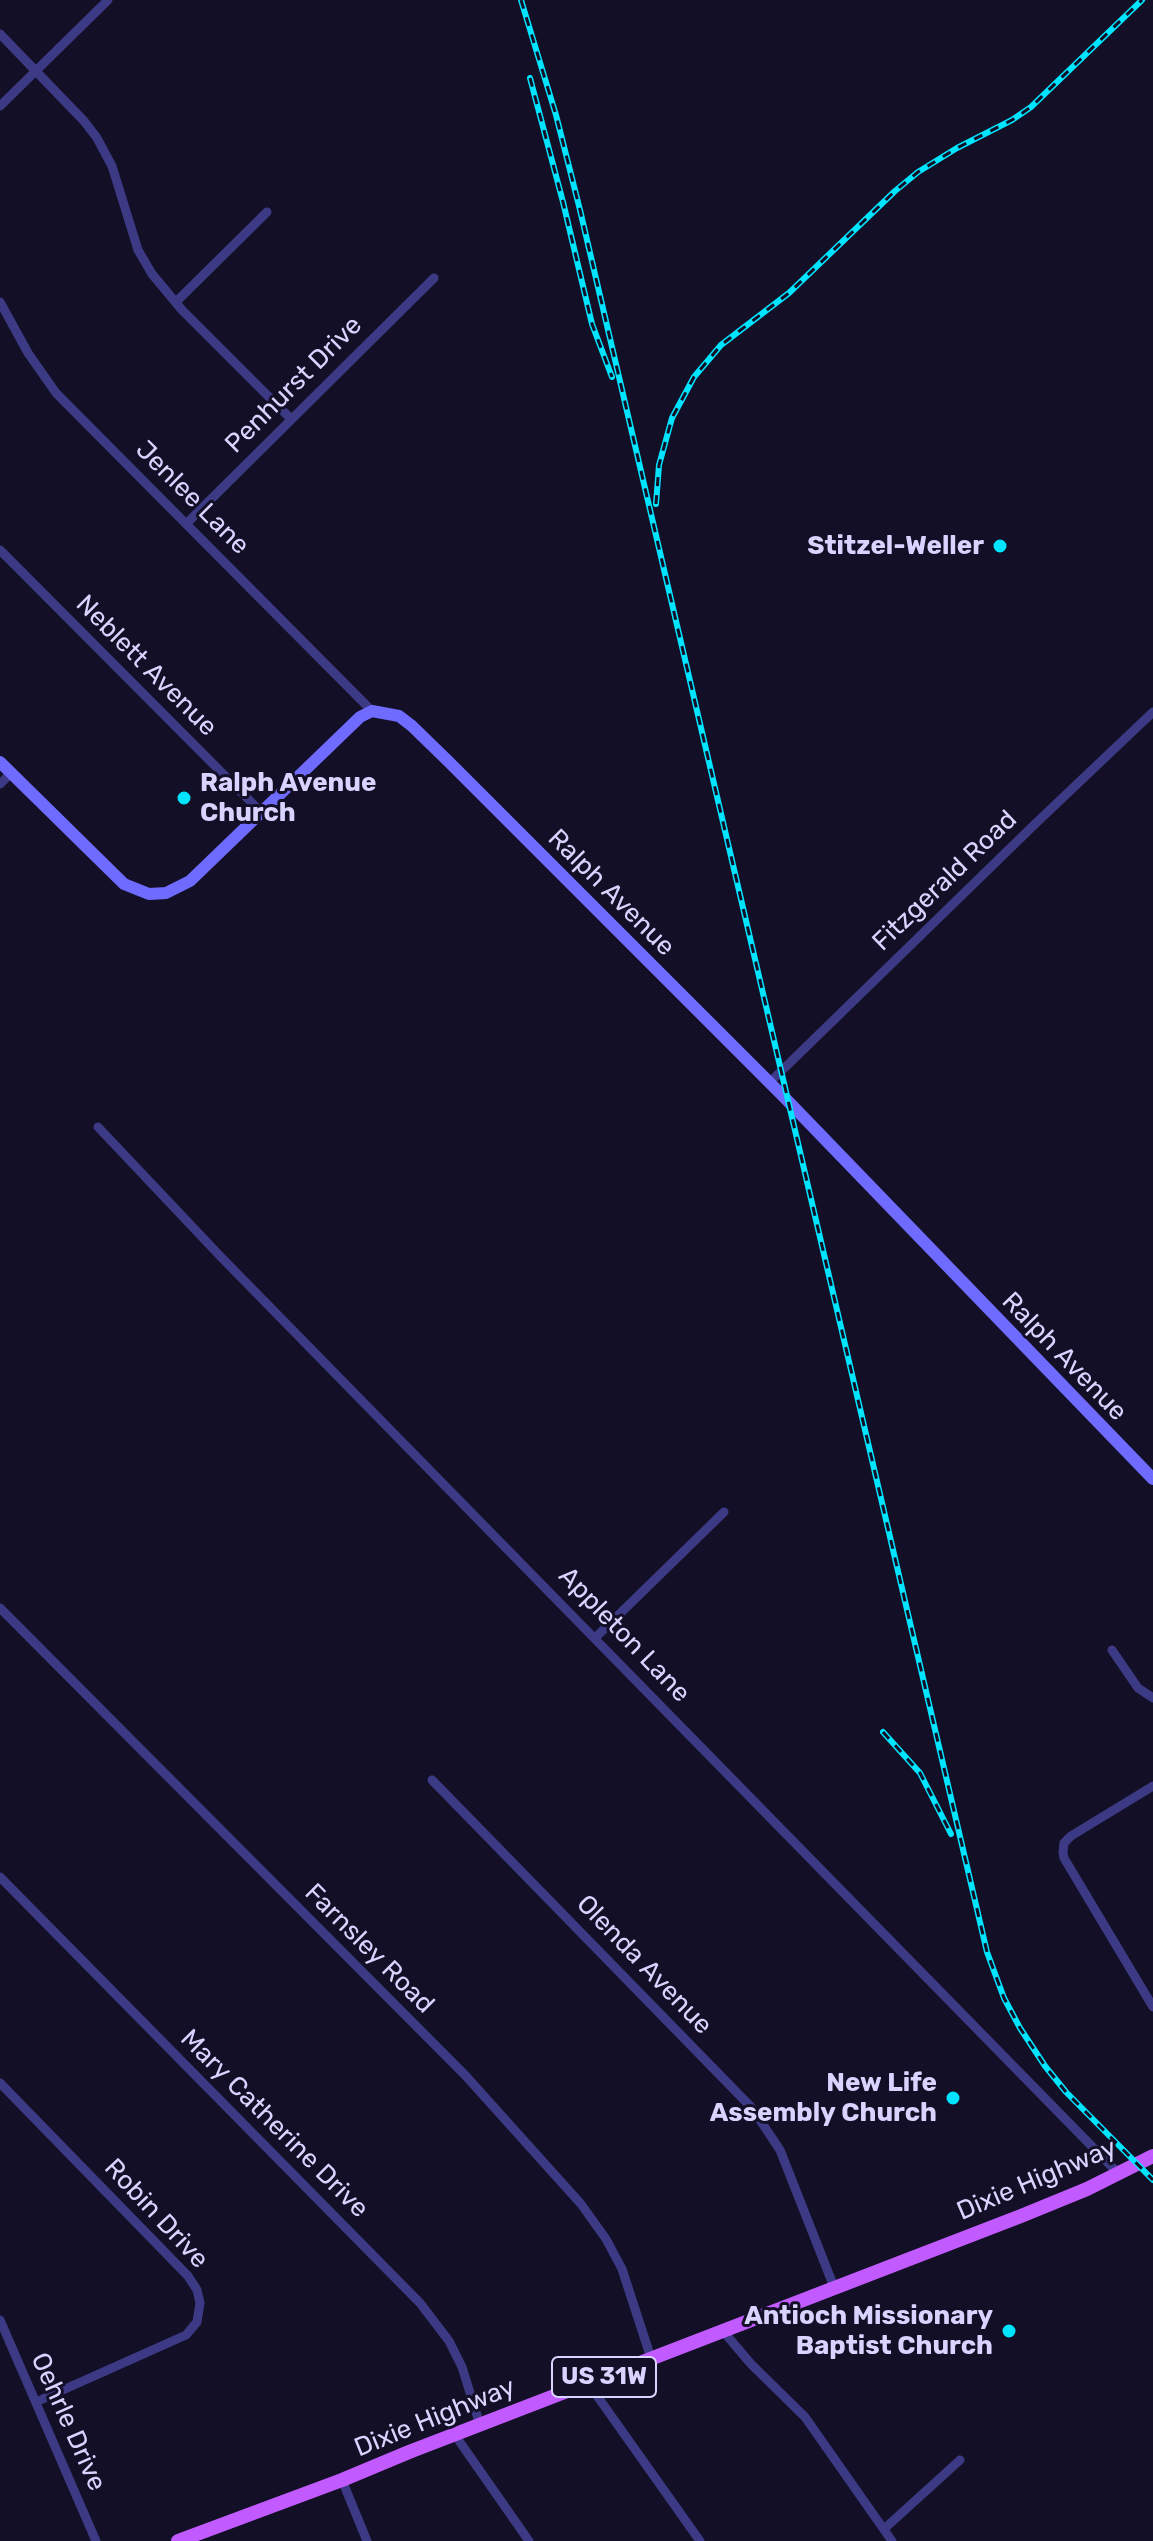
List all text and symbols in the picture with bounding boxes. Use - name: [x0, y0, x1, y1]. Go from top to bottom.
- street label: Penhurst Drive: [219, 310, 369, 460]
- street label: Jenlee Lane: [129, 435, 255, 561]
- place label: Stitzel-Weller: [807, 530, 984, 562]
- marker: Stitzel-Weller: [991, 537, 1009, 555]
- street label: Neblett Avenue: [69, 589, 223, 743]
- place label: Ralph Avenue Church: [200, 767, 376, 828]
- marker: Ralph Avenue Church: [175, 789, 193, 807]
- street label: Fitzgerald Road: [866, 804, 1024, 958]
- street label: Ralph Avenue: [541, 823, 681, 963]
- street label: Ralph Avenue: [995, 1286, 1133, 1428]
- street label: Appleton Lane: [552, 1561, 696, 1709]
- street label: Farnsley Road: [298, 1878, 440, 2020]
- street label: Olenda Avenue: [570, 1889, 718, 2041]
- street label: Mary Catherine Drive: [173, 2023, 375, 2225]
- place label: New Life Assembly Church: [710, 2067, 937, 2128]
- marker: New Life Assembly Church: [944, 2089, 962, 2107]
- street label: Dixie Highway: [953, 2132, 1121, 2228]
- street label: Robin Drive: [97, 2153, 215, 2275]
- place label: Antioch Missionary Baptist Church: [744, 2300, 993, 2362]
- marker: Antioch Missionary Baptist Church: [1000, 2322, 1018, 2340]
- street label: Oehrle Drive: [24, 2348, 112, 2496]
- road number: US 31W: [552, 2357, 656, 2397]
- street label: Dixie Highway: [350, 2372, 520, 2464]

